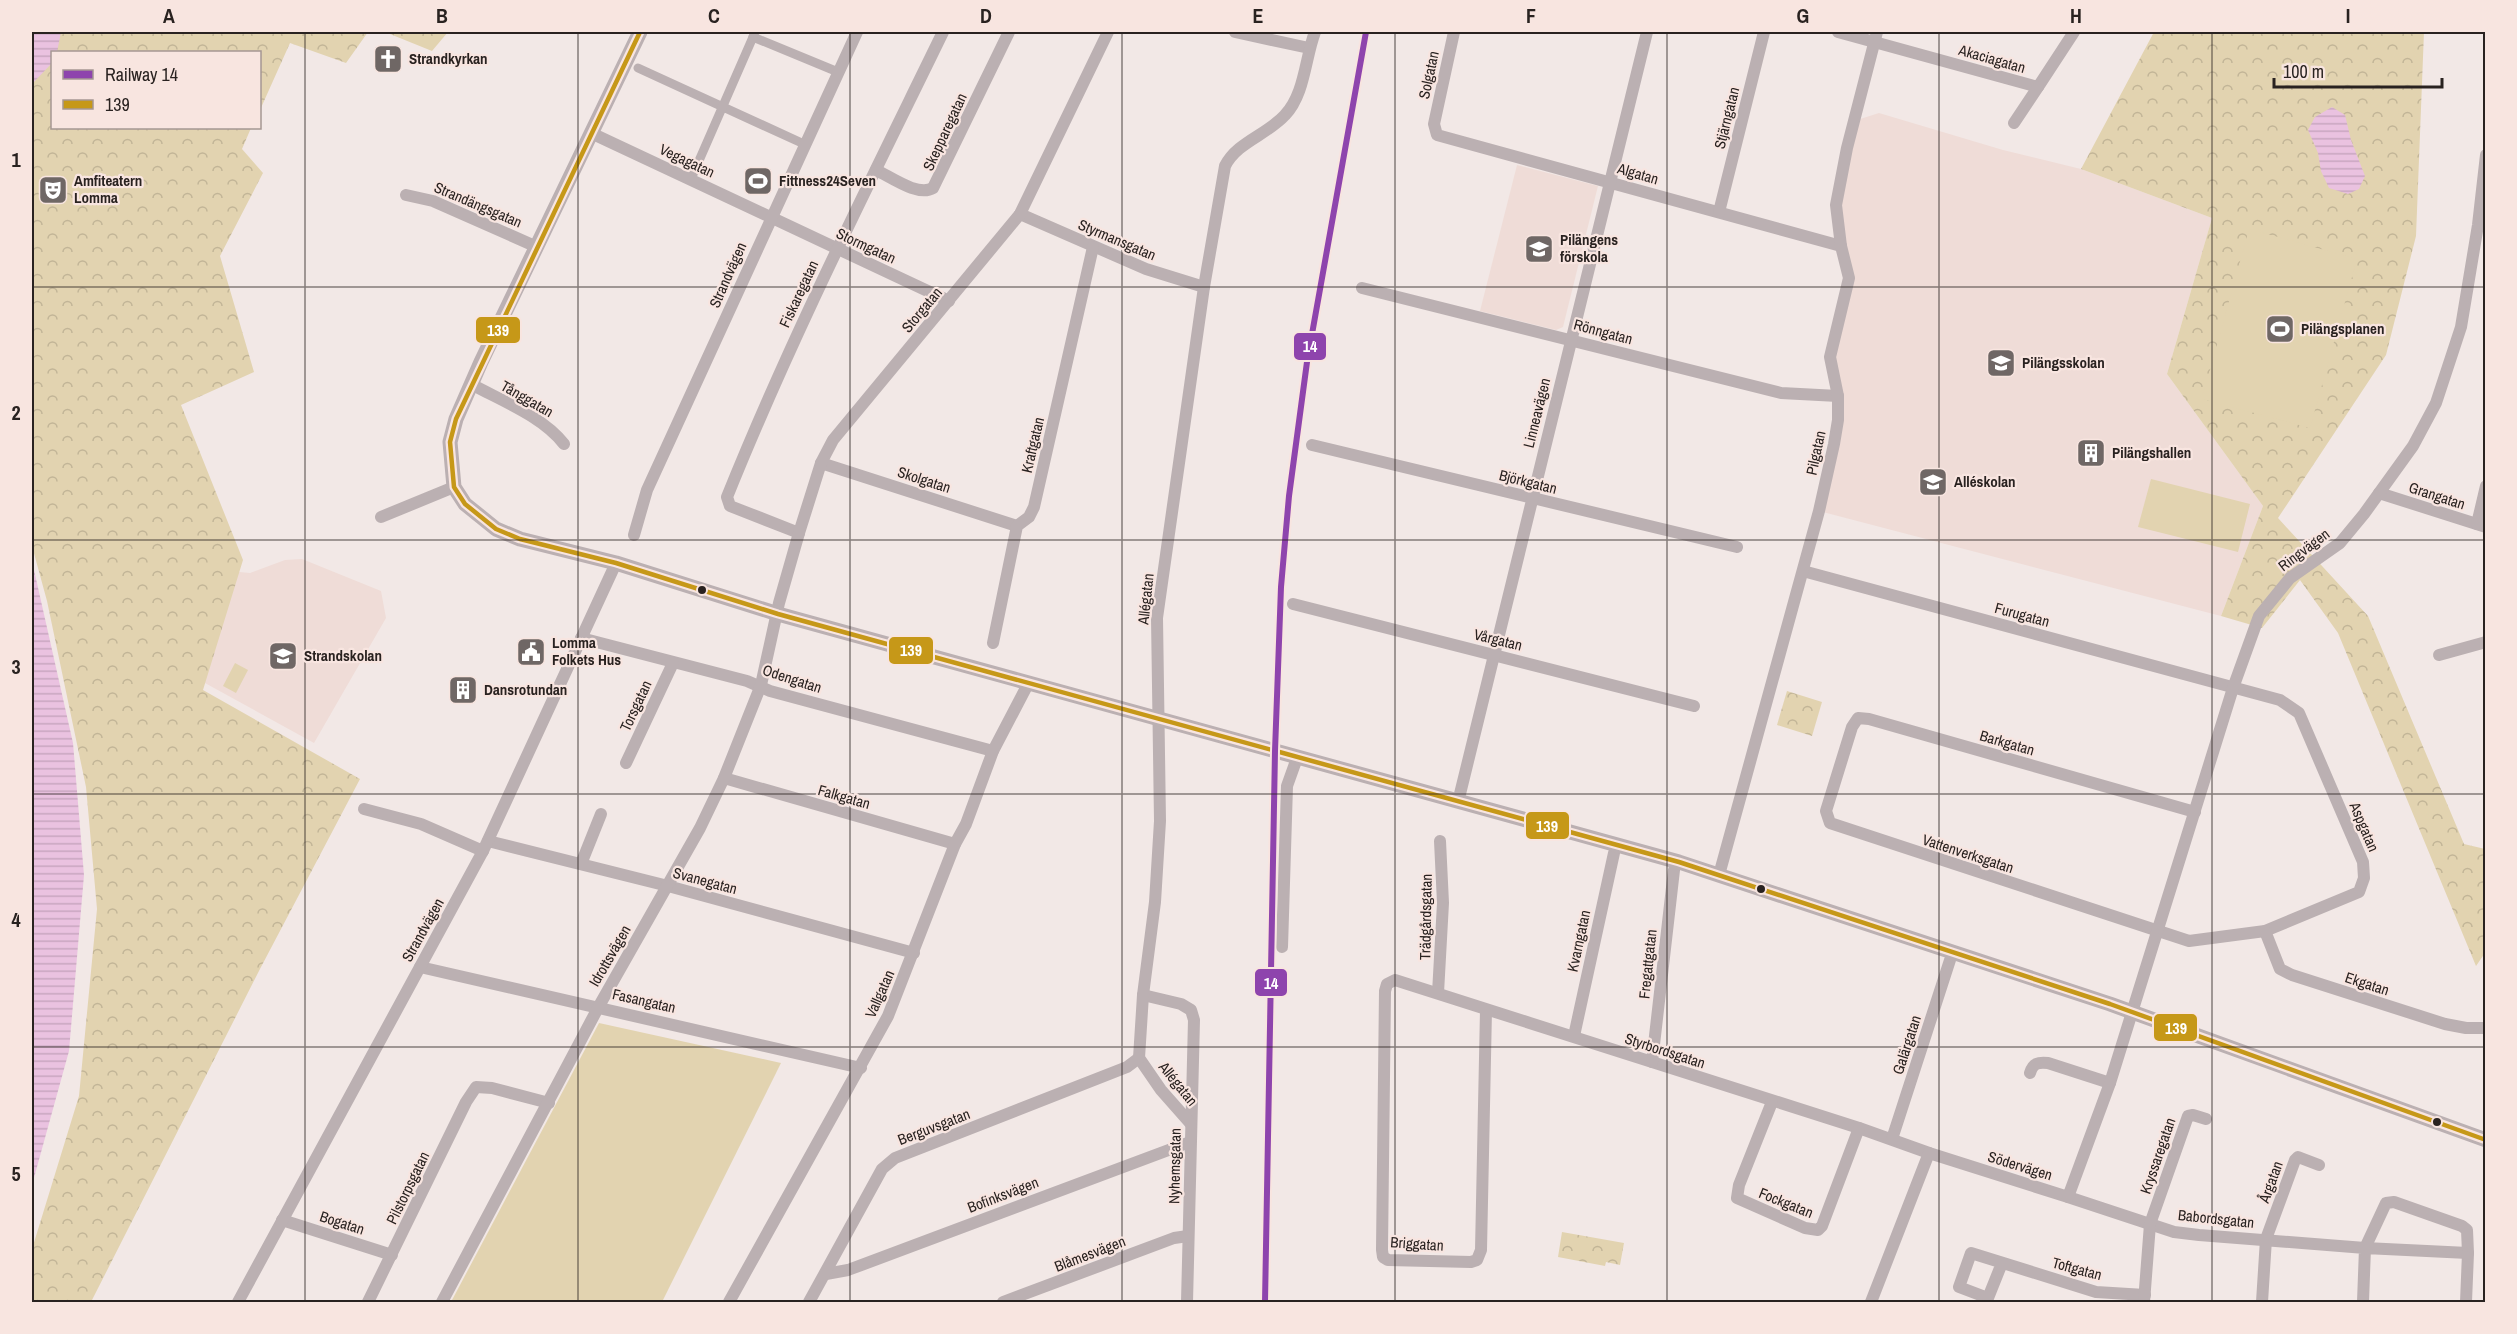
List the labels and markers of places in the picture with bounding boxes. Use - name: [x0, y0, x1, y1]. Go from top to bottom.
- church icon: Strandkyrkan: [372, 43, 404, 75]
- place label: Strandkyrkan: [409, 48, 488, 69]
- sports icon: Fittness24Seven: [742, 165, 774, 197]
- place label: Amfiteatern Lomma: [74, 170, 142, 208]
- place label: Fittness24Seven: [779, 170, 876, 191]
- theatre icon: Amfiteatern Lomma: [37, 174, 69, 206]
- place label: Pilängens förskola: [1560, 229, 1618, 267]
- school or university icon: Pilängens förskola: [1523, 233, 1555, 265]
- sports icon: Pilängsplanen: [2264, 313, 2296, 345]
- place label: Pilängsplanen: [2301, 318, 2384, 339]
- school or university icon: Pilängsskolan: [1985, 347, 2017, 379]
- place label: Pilängsskolan: [2022, 352, 2105, 373]
- building icon: Pilängshallen: [2075, 437, 2107, 469]
- place label: Pilängshallen: [2112, 442, 2191, 463]
- school or university icon: Alléskolan: [1917, 466, 1949, 498]
- place label: Alléskolan: [1954, 471, 2016, 492]
- unlabelled marker: [696, 584, 708, 596]
- place label: Lomma Folkets Hus: [552, 632, 621, 670]
- public building icon: Lomma Folkets Hus: [515, 636, 547, 668]
- school or university icon: Strandskolan: [267, 640, 299, 672]
- place label: Strandskolan: [304, 645, 382, 666]
- building icon: Dansrotundan: [447, 674, 479, 706]
- place label: Dansrotundan: [484, 679, 567, 700]
- unlabelled marker: [1755, 883, 1767, 895]
- unlabelled marker: [2431, 1116, 2443, 1128]

